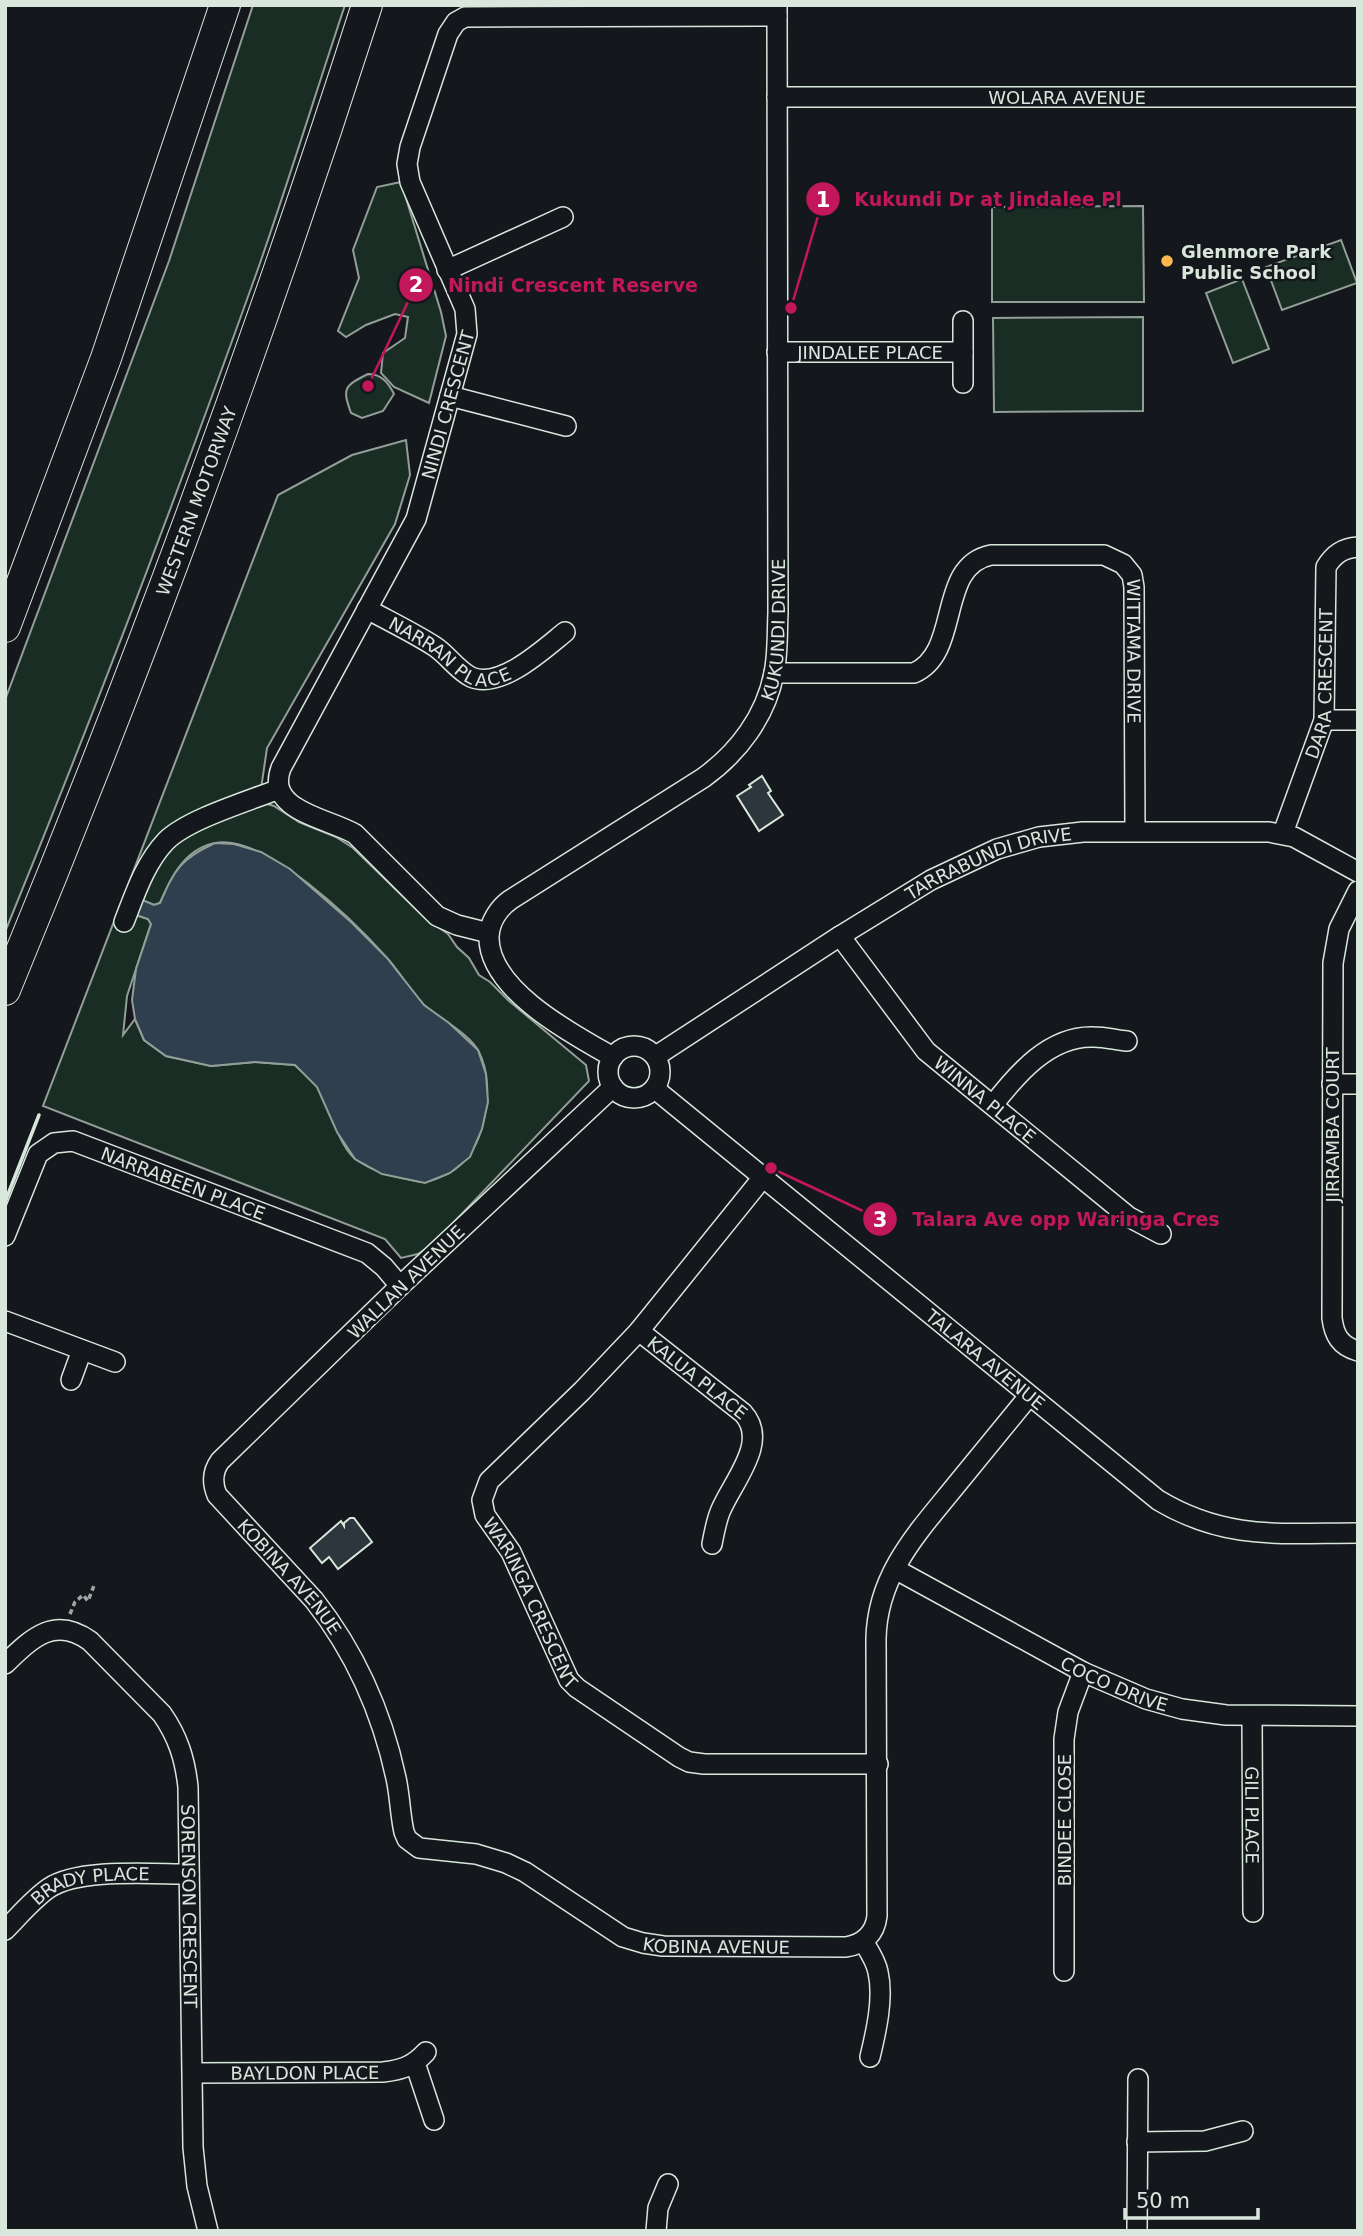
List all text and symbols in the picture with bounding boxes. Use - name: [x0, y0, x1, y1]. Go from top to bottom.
- street label: WOLARA AVENUE: [988, 87, 1146, 108]
- callout: Kukundi Dr at Jindalee Pl: [806, 179, 1136, 219]
- text: 1: [816, 188, 830, 212]
- text: Kukundi Dr at Jindalee Pl: [854, 188, 1122, 210]
- place label: Glenmore Park Public School: [1181, 241, 1332, 283]
- marker: Glenmore Park Public School: [1159, 253, 1175, 269]
- callout: Nindi Crescent Reserve: [399, 265, 712, 305]
- text: 2: [409, 273, 423, 297]
- text: Nindi Crescent Reserve: [448, 274, 698, 296]
- street label: NINDI CRESCENT: [417, 327, 478, 482]
- street label: JINDALEE PLACE: [796, 342, 943, 363]
- street label: WESTERN MOTORWAY: [151, 403, 241, 599]
- street label: KUKUNDI DRIVE: [756, 558, 789, 704]
- street label: WITTAMA DRIVE: [1123, 579, 1145, 724]
- street label: DARA CRESCENT: [1300, 607, 1336, 761]
- street label: NARRAN PLACE: [386, 612, 514, 690]
- street label: TARRABUNDI DRIVE: [900, 823, 1073, 904]
- street label: JIRRAMBA COURT: [1322, 1046, 1343, 1204]
- street label: WINNA PLACE: [930, 1052, 1040, 1147]
- street label: NARRABEEN PLACE: [98, 1142, 268, 1224]
- callout: Talara Ave opp Waringa Cres: [863, 1199, 1233, 1239]
- text: 3: [873, 1208, 887, 1232]
- text: Talara Ave opp Waringa Cres: [912, 1208, 1220, 1230]
- street label: WALLAN AVENUE: [343, 1221, 469, 1343]
- street label: TALARA AVENUE: [921, 1304, 1049, 1414]
- street label: KALUA PLACE: [644, 1332, 752, 1423]
- street label: WARINGA CRESCENT: [479, 1513, 583, 1694]
- street label: KOBINA AVENUE: [234, 1514, 346, 1639]
- street label: COCO DRIVE: [1057, 1651, 1170, 1715]
- street label: BINDEE CLOSE: [1054, 1754, 1075, 1886]
- street label: GILI PLACE: [1242, 1766, 1263, 1864]
- street label: SORENSON CRESCENT: [178, 1804, 202, 2009]
- street label: BRADY PLACE: [26, 1863, 150, 1909]
- street label: KOBINA AVENUE: [642, 1933, 790, 1957]
- street label: BAYLDON PLACE: [231, 2062, 379, 2083]
- scale bar: [1125, 2176, 1258, 2220]
- text: 50 m: [1136, 2189, 1190, 2213]

